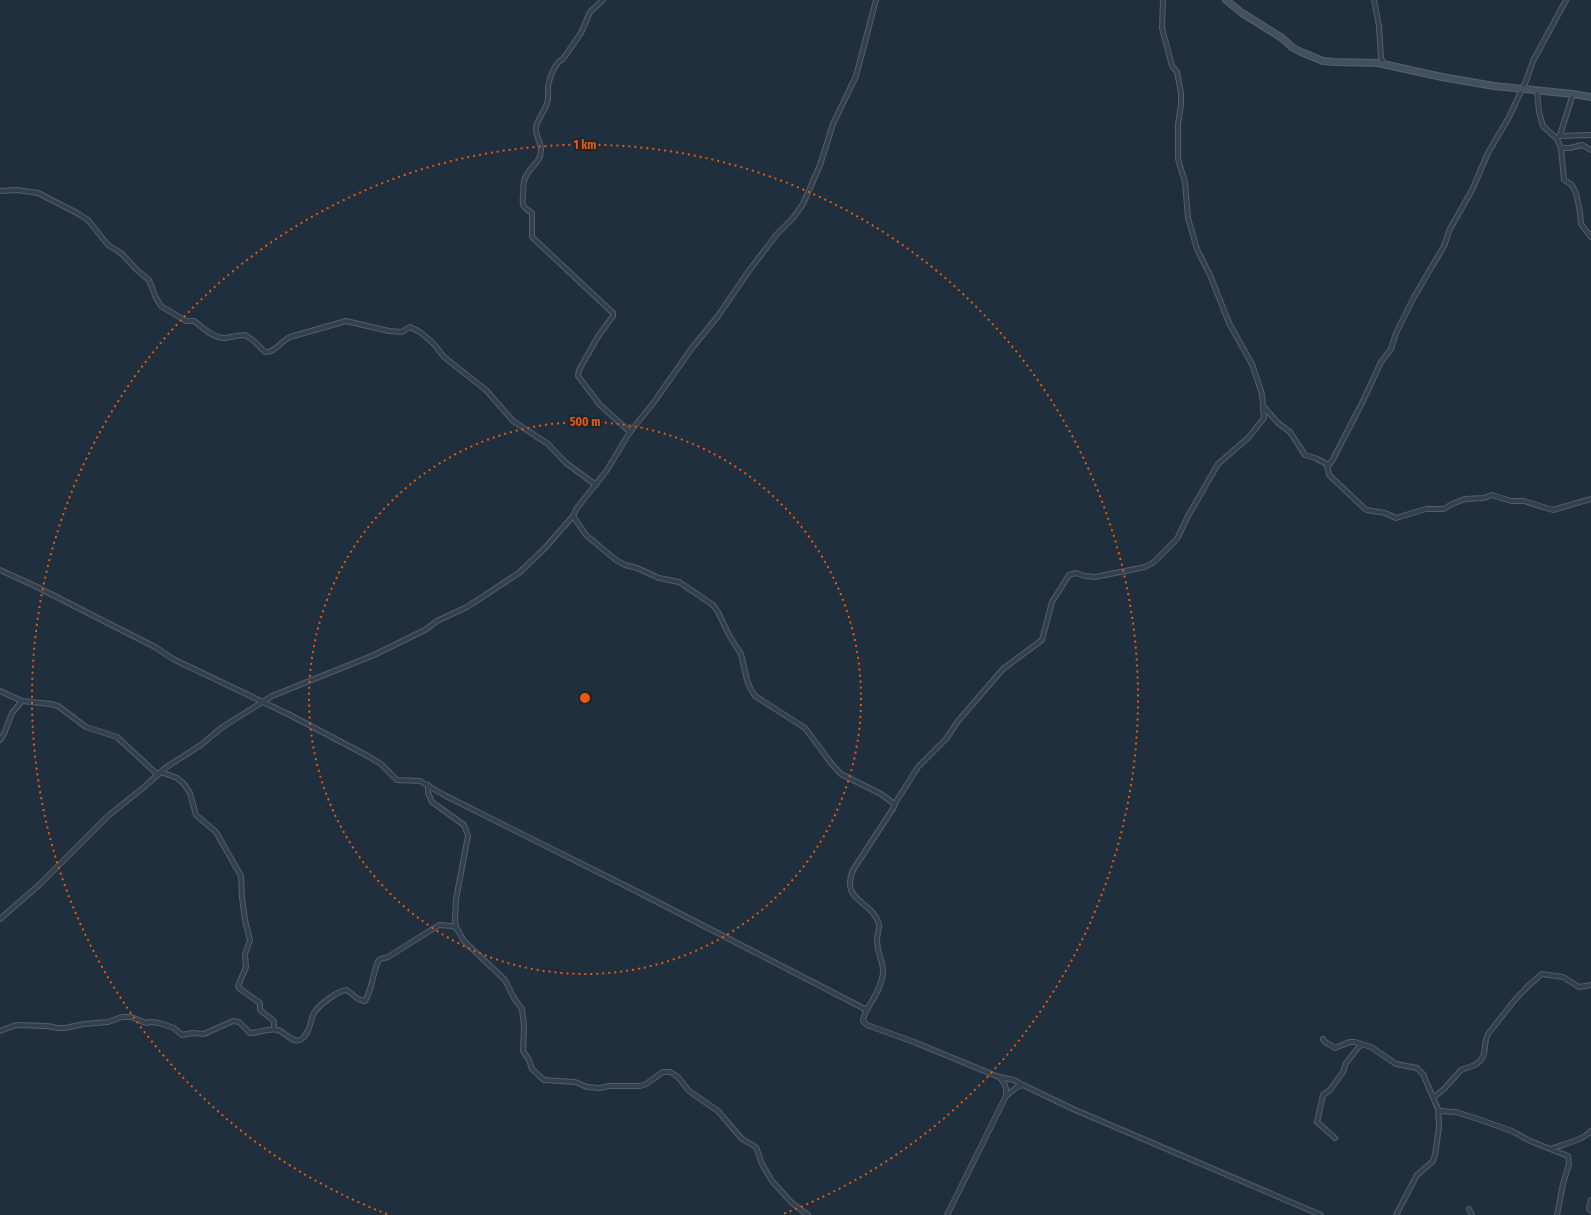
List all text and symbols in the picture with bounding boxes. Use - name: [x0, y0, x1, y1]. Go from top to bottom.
- text: 1 km: [574, 138, 596, 152]
- text: 500 m: [570, 415, 600, 429]
- centre of rings: [578, 691, 592, 705]

